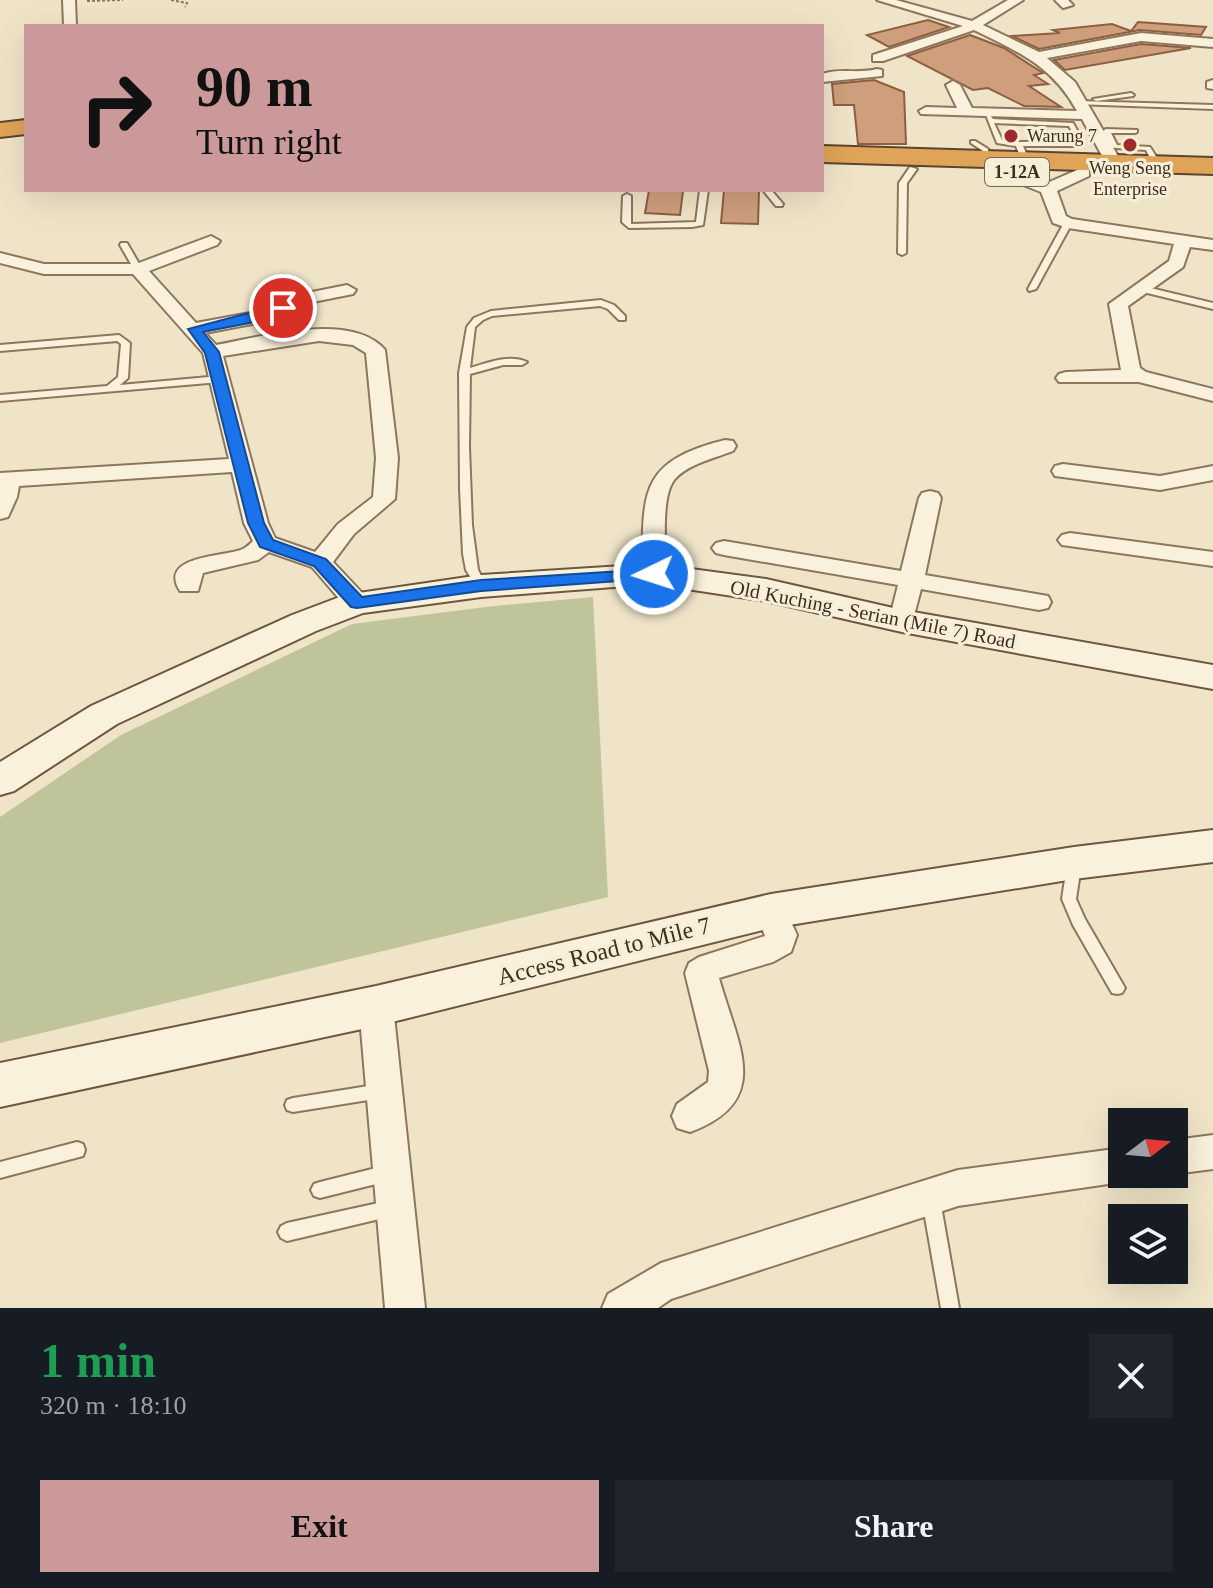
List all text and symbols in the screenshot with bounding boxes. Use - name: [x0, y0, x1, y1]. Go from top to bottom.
- icon: right: [64, 56, 168, 160]
- text: 90 m: [196, 56, 313, 118]
- text: Turn right: [196, 122, 342, 162]
- place label: Warung 7: [1027, 126, 1097, 146]
- marker: Warung 7: [1002, 127, 1020, 145]
- marker: Weng Seng Enterprise: [1121, 136, 1139, 154]
- road number: 1-12A: [985, 158, 1049, 186]
- place label: Weng Seng Enterprise: [1089, 158, 1171, 199]
- pin: [249, 274, 317, 342]
- icon: arrive: [261, 286, 305, 330]
- position arrow: [612, 532, 696, 616]
- street label: Old Kuching - Serian (Mile 7) Road: [728, 576, 1017, 653]
- street label: Access Road to Mile 7: [495, 912, 713, 990]
- north arrow: [1108, 1108, 1188, 1188]
- map controls: [1108, 1108, 1188, 1284]
- button: layers: [1108, 1204, 1188, 1284]
- text: 1 min: [40, 1334, 156, 1387]
- button: close: [1089, 1334, 1173, 1418]
- text: 320 m · 18:10: [40, 1391, 187, 1420]
- button: Exit: [40, 1480, 599, 1572]
- button: Share: [615, 1480, 1173, 1572]

